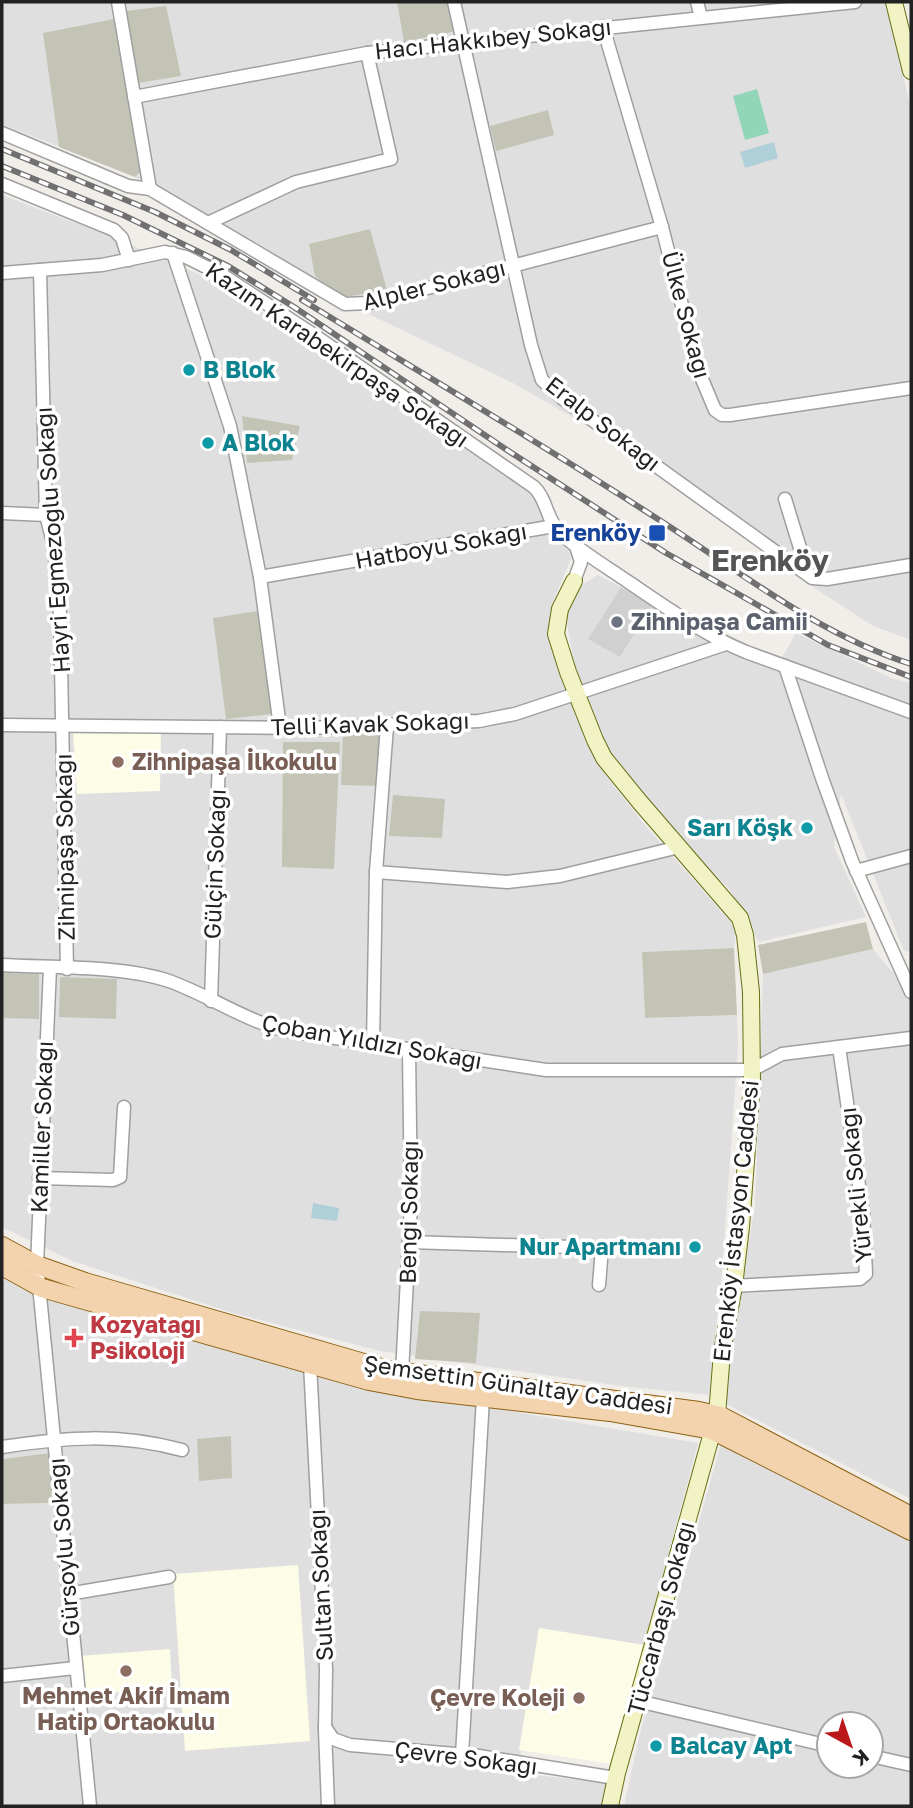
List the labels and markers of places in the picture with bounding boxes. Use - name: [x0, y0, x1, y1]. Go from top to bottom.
- place label: B Blok: [203, 355, 277, 383]
- marker: B Blok: [181, 362, 197, 378]
- place label: A Blok: [222, 428, 296, 456]
- marker: A Blok: [200, 435, 216, 451]
- place label: Erenköy: [551, 518, 641, 546]
- marker: Erenköy: [647, 523, 667, 543]
- place label: Zihnipaşa Camii: [631, 607, 808, 635]
- marker: Zihnipaşa Camii: [609, 614, 625, 630]
- place label: Zihnipaşa İlkokulu: [132, 747, 337, 775]
- marker: Zihnipaşa İlkokulu: [110, 754, 126, 770]
- place label: Sarı Köşk: [687, 813, 794, 841]
- marker: Sarı Köşk: [799, 820, 815, 836]
- place label: Nur Apartmanı: [519, 1232, 681, 1260]
- marker: Nur Apartmanı: [687, 1239, 703, 1255]
- place label: Kozyatağı Psikoloji: [90, 1310, 201, 1364]
- marker: Kozyatağı Psikoloji: [64, 1328, 84, 1348]
- marker: Mehmet Akif İmam Hatip Ortaokulu: [118, 1663, 134, 1679]
- place label: Mehmet Akif İmam Hatip Ortaokulu: [22, 1681, 230, 1735]
- place label: Çevre Koleji: [430, 1683, 565, 1711]
- marker: Çevre Koleji: [571, 1690, 587, 1706]
- place label: Balcay Apt: [670, 1731, 792, 1759]
- marker: Balcay Apt: [648, 1738, 664, 1754]

